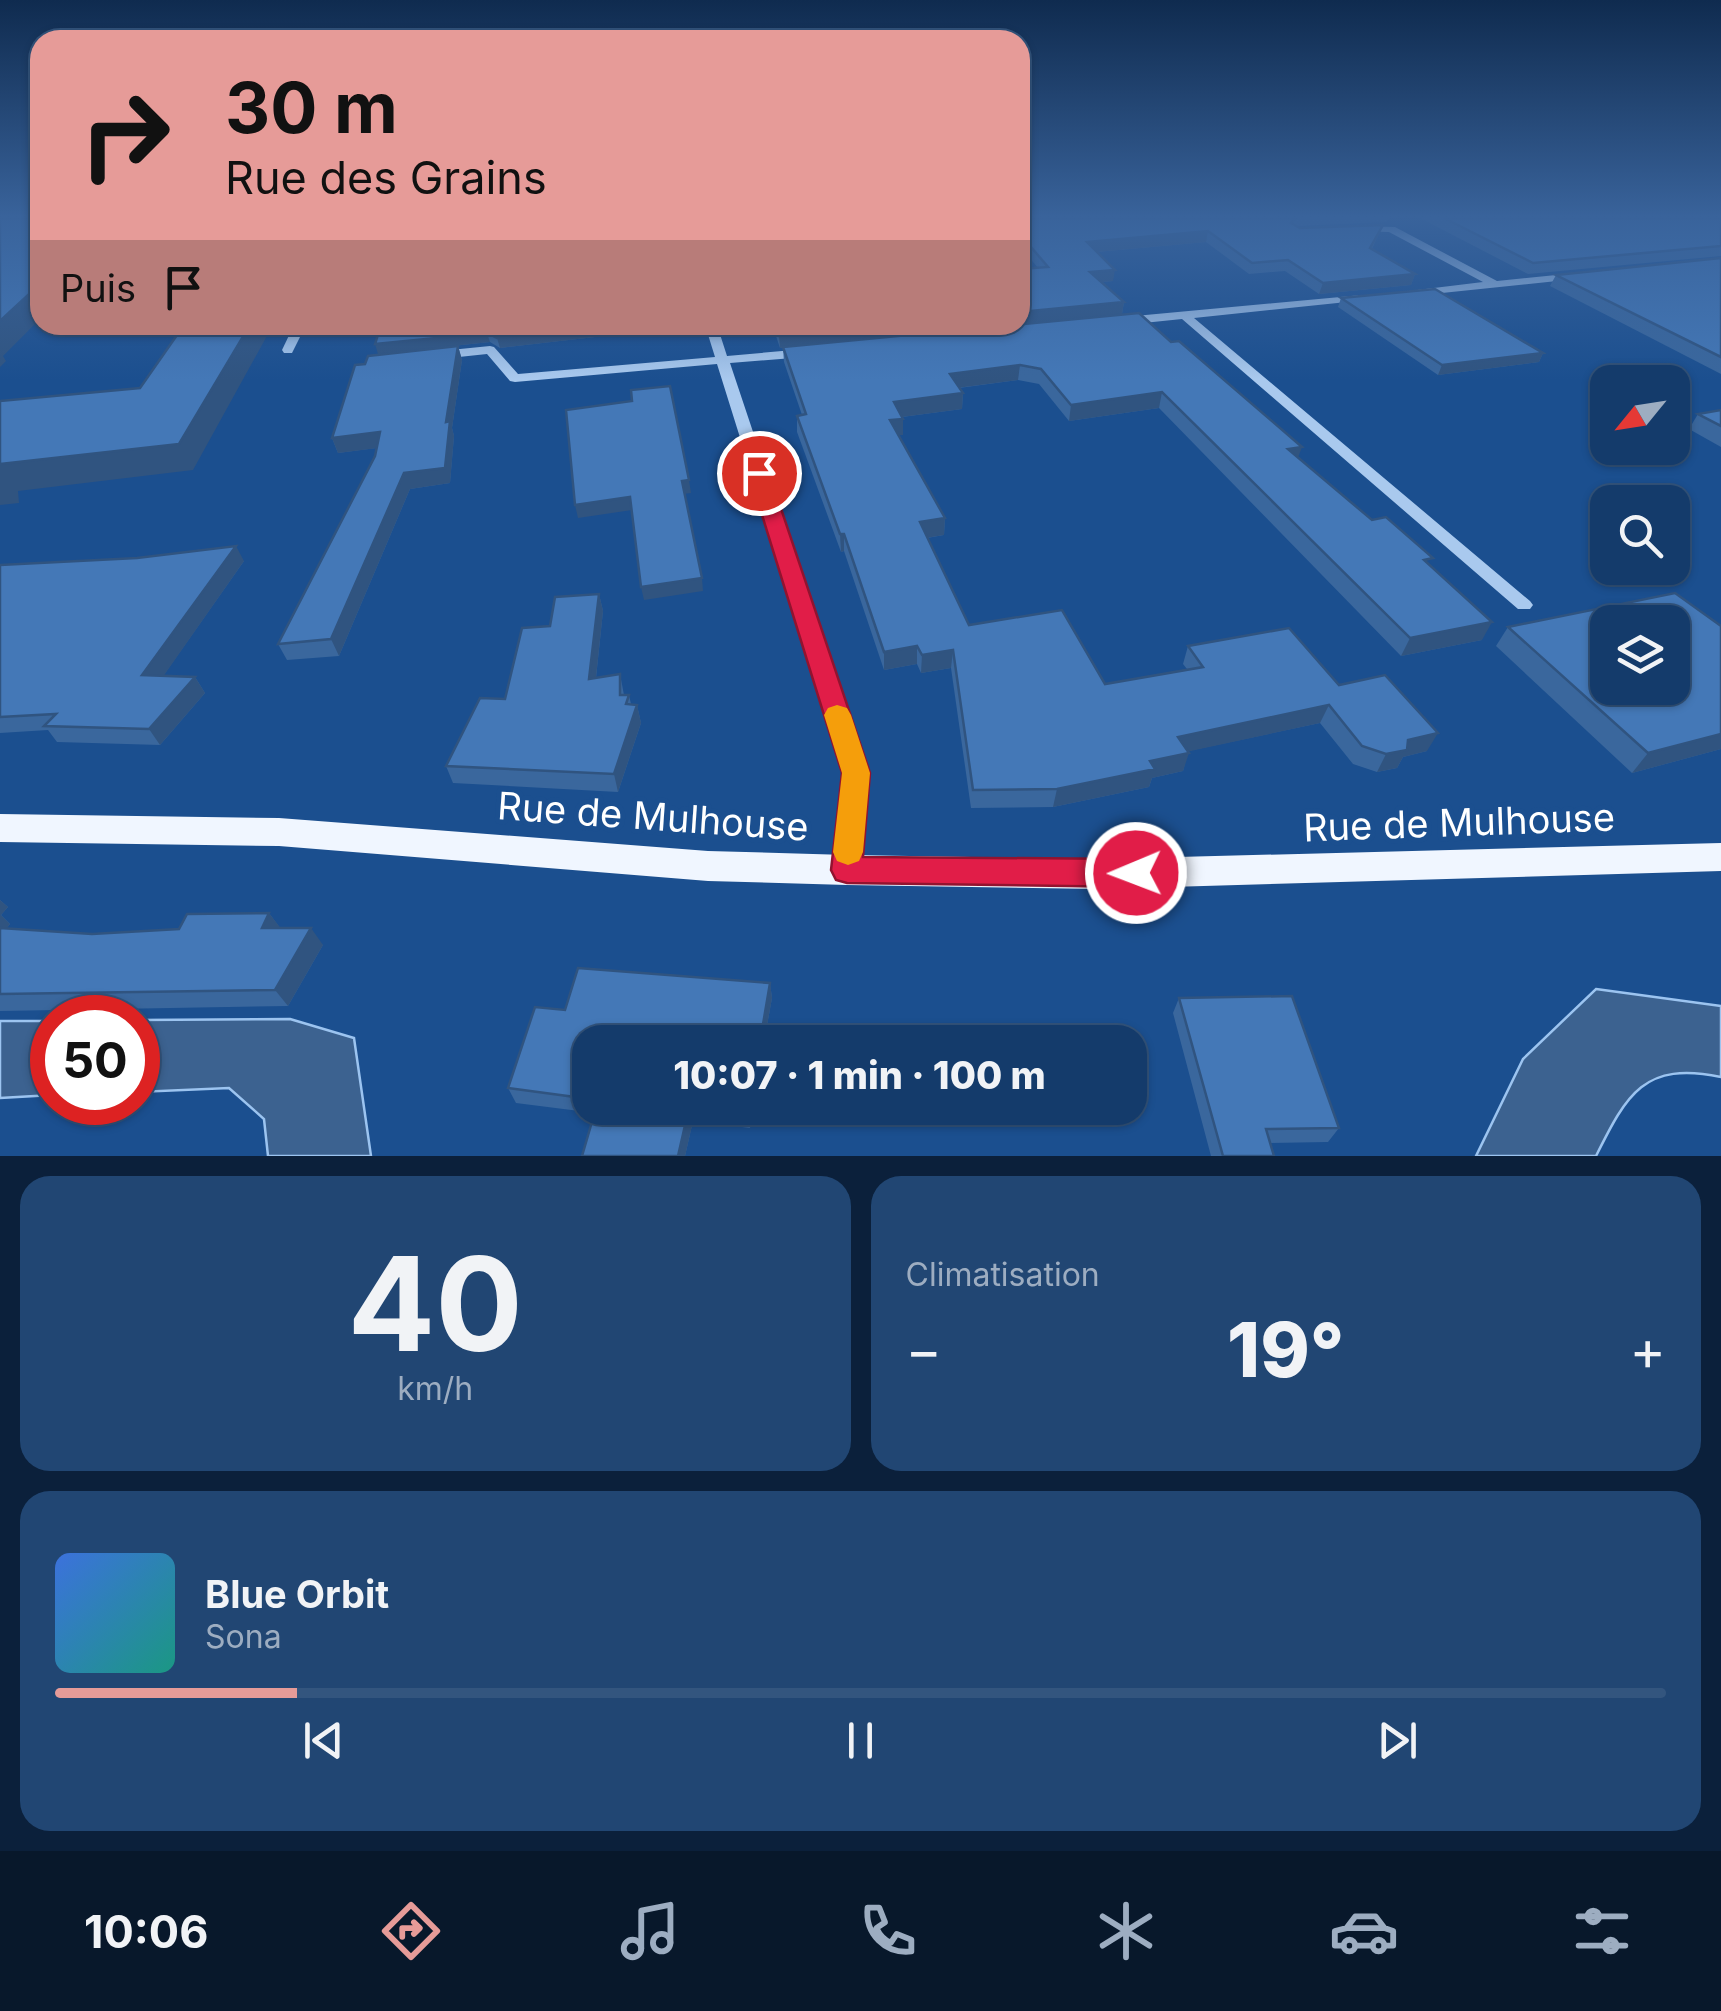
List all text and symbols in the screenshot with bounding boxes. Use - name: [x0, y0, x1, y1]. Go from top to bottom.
- text: 30 m: [225, 65, 398, 150]
- icon: right: [60, 70, 190, 200]
- text: Rue des Grains: [225, 150, 547, 205]
- icon: arrive: [156, 260, 211, 315]
- text: Puis: [60, 265, 136, 311]
- north arrow: [1590, 365, 1690, 465]
- map controls: [1590, 365, 1690, 705]
- pin: [717, 431, 802, 516]
- icon: arrive: [732, 446, 787, 501]
- button: search: [1590, 485, 1690, 585]
- button: layers: [1590, 605, 1690, 705]
- street label: Rue de Mulhouse: [496, 782, 810, 850]
- street label: Rue de Mulhouse: [1302, 794, 1616, 850]
- position arrow: [1084, 821, 1188, 925]
- speed limit sign: 50: [30, 995, 160, 1125]
- text: 10:07 · 1 min · 100 m: [673, 1052, 1046, 1098]
- text: 40: [347, 1225, 523, 1382]
- text: Climatisation: [906, 1255, 1100, 1294]
- text: 19°: [1227, 1304, 1344, 1395]
- text: −: [906, 1317, 942, 1383]
- text: +: [1630, 1317, 1666, 1383]
- text: km/h: [397, 1369, 473, 1408]
- text: Blue Orbit: [205, 1571, 389, 1617]
- text: Sona: [205, 1617, 282, 1656]
- icon: previous: [296, 1713, 351, 1768]
- icon: pause: [833, 1713, 888, 1768]
- icon: next: [1370, 1713, 1425, 1768]
- icon: directions: [376, 1896, 446, 1966]
- icon: music: [615, 1896, 685, 1966]
- icon: phone: [853, 1896, 923, 1966]
- icon: climate: [1091, 1896, 1161, 1966]
- icon: car: [1329, 1896, 1399, 1966]
- icon: filters: [1567, 1896, 1637, 1966]
- text: 10:06: [84, 1904, 208, 1959]

